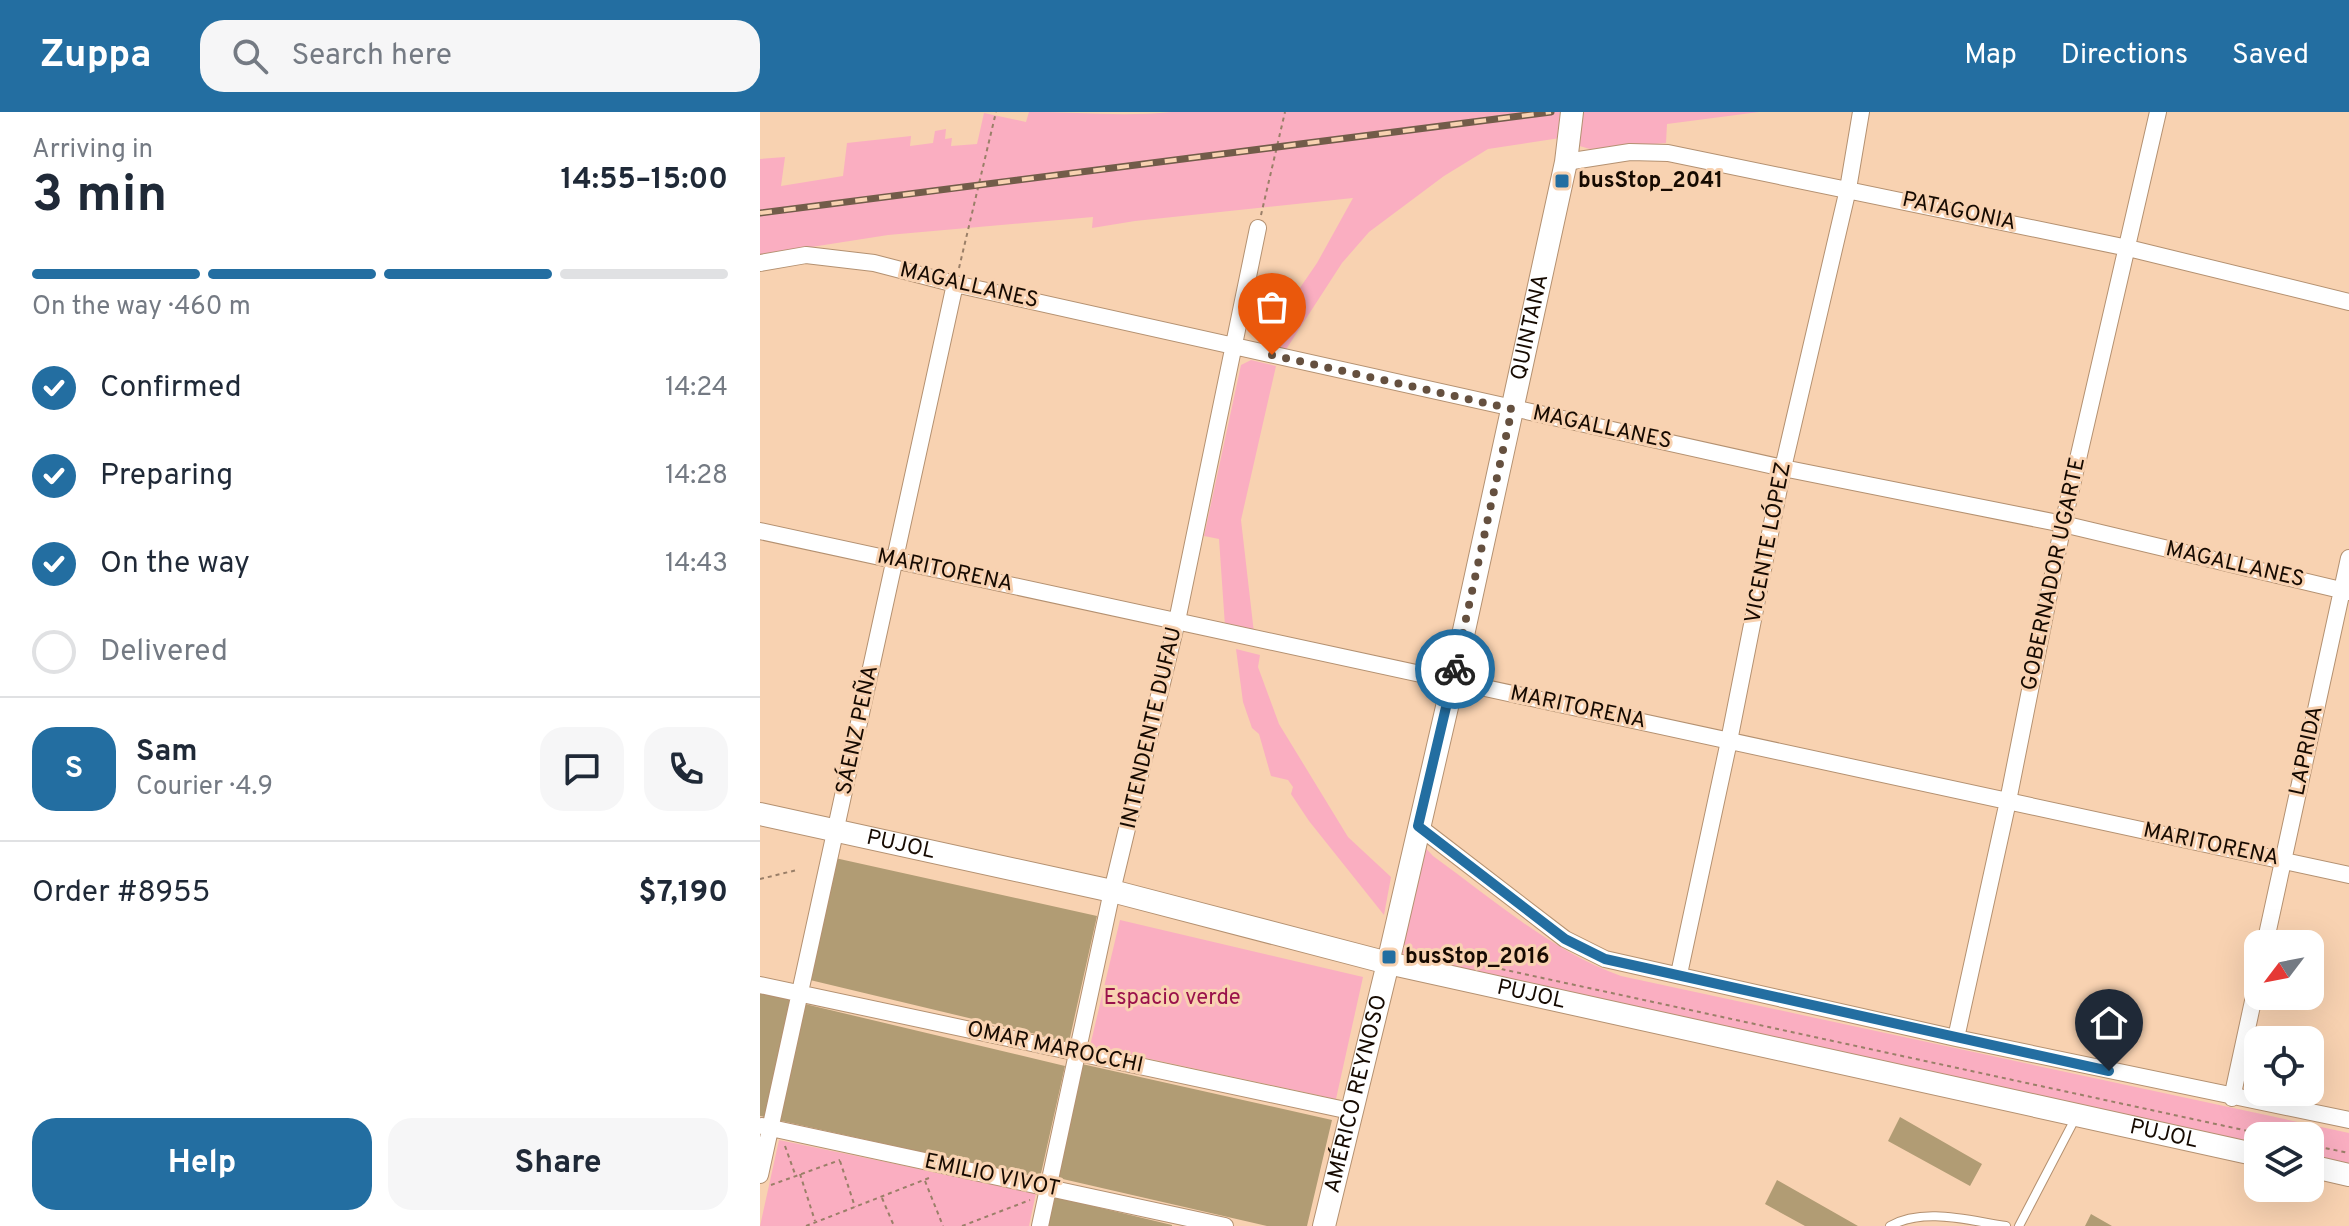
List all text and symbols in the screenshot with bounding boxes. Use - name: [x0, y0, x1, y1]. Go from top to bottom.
- search box: [200, 20, 760, 92]
- text: Zuppa: [40, 32, 152, 81]
- icon: search: [228, 34, 272, 78]
- text: Search here: [292, 38, 452, 75]
- text: Map: [1964, 38, 2017, 74]
- text: Directions: [2061, 38, 2188, 74]
- text: Saved: [2232, 38, 2309, 74]
- text: Arriving in: [32, 134, 153, 167]
- text: 14:55–15:00: [561, 162, 728, 199]
- text: 3 min: [32, 164, 167, 230]
- place label: busStop_2041: [1578, 168, 1723, 195]
- marker: busStop_2041: [1553, 172, 1571, 190]
- street label: PATAGONIA: [1900, 187, 2018, 237]
- street label: MAGALLANES: [897, 257, 1041, 315]
- street label: QUINTANA: [1505, 272, 1555, 383]
- pin: [1238, 273, 1306, 355]
- icon: bag: [1250, 285, 1294, 329]
- text: On the way · 460 m: [32, 291, 251, 324]
- icon: check: [32, 366, 76, 410]
- text: Confirmed: [100, 370, 242, 407]
- text: 14:24: [665, 372, 728, 405]
- street label: MAGALLANES: [1530, 400, 1674, 456]
- icon: check: [32, 454, 76, 498]
- street label: GOBERNADOR UGARTE: [2016, 455, 2092, 693]
- text: Preparing: [100, 458, 233, 495]
- text: 14:28: [665, 460, 728, 493]
- street label: VICENTE LÓPEZ: [1737, 460, 1798, 626]
- street label: MAGALLANES: [2163, 536, 2307, 594]
- icon: check: [32, 542, 76, 586]
- street label: MARITORENA: [875, 543, 1015, 599]
- text: On the way: [100, 546, 250, 583]
- text: 14:43: [665, 548, 728, 581]
- street label: INTENDENTE DUFAU: [1116, 625, 1188, 831]
- courier: [1415, 629, 1495, 709]
- text: Delivered: [100, 634, 228, 671]
- icon: bike: [1433, 647, 1477, 691]
- street label: SÁENZ PEÑA: [829, 663, 885, 797]
- street label: MARITORENA: [1508, 680, 1648, 736]
- street label: LAPRIDA: [2284, 704, 2330, 798]
- button: chat: [540, 727, 624, 811]
- button: phone: [644, 727, 728, 811]
- text: Sam: [136, 734, 198, 771]
- text: S: [65, 751, 83, 788]
- text: Courier · 4.9: [136, 771, 273, 804]
- street label: MARITORENA: [2141, 817, 2281, 873]
- street label: PUJOL: [864, 824, 937, 865]
- text: Order #8955: [32, 875, 210, 912]
- text: $7,190: [639, 875, 728, 912]
- north arrow: [2244, 930, 2324, 1010]
- map controls: [2244, 930, 2324, 1202]
- place label: busStop_2016: [1405, 944, 1549, 971]
- marker: busStop_2016: [1380, 948, 1398, 966]
- street label: PUJOL: [1494, 974, 1568, 1015]
- park label: Espacio verde: [1103, 985, 1241, 1012]
- pin: [2075, 989, 2143, 1071]
- street label: AMÉRICO REYNOSO: [1319, 992, 1393, 1196]
- icon: home: [2087, 1001, 2131, 1045]
- street label: OMAR MAROCCHI: [964, 1016, 1146, 1080]
- button: locate: [2244, 1026, 2324, 1106]
- street label: PUJOL: [2127, 1114, 2200, 1155]
- button: Help: [32, 1118, 372, 1210]
- button: Share: [388, 1118, 728, 1210]
- button: layers: [2244, 1122, 2324, 1202]
- street label: EMILIO VIVOT: [922, 1148, 1062, 1204]

